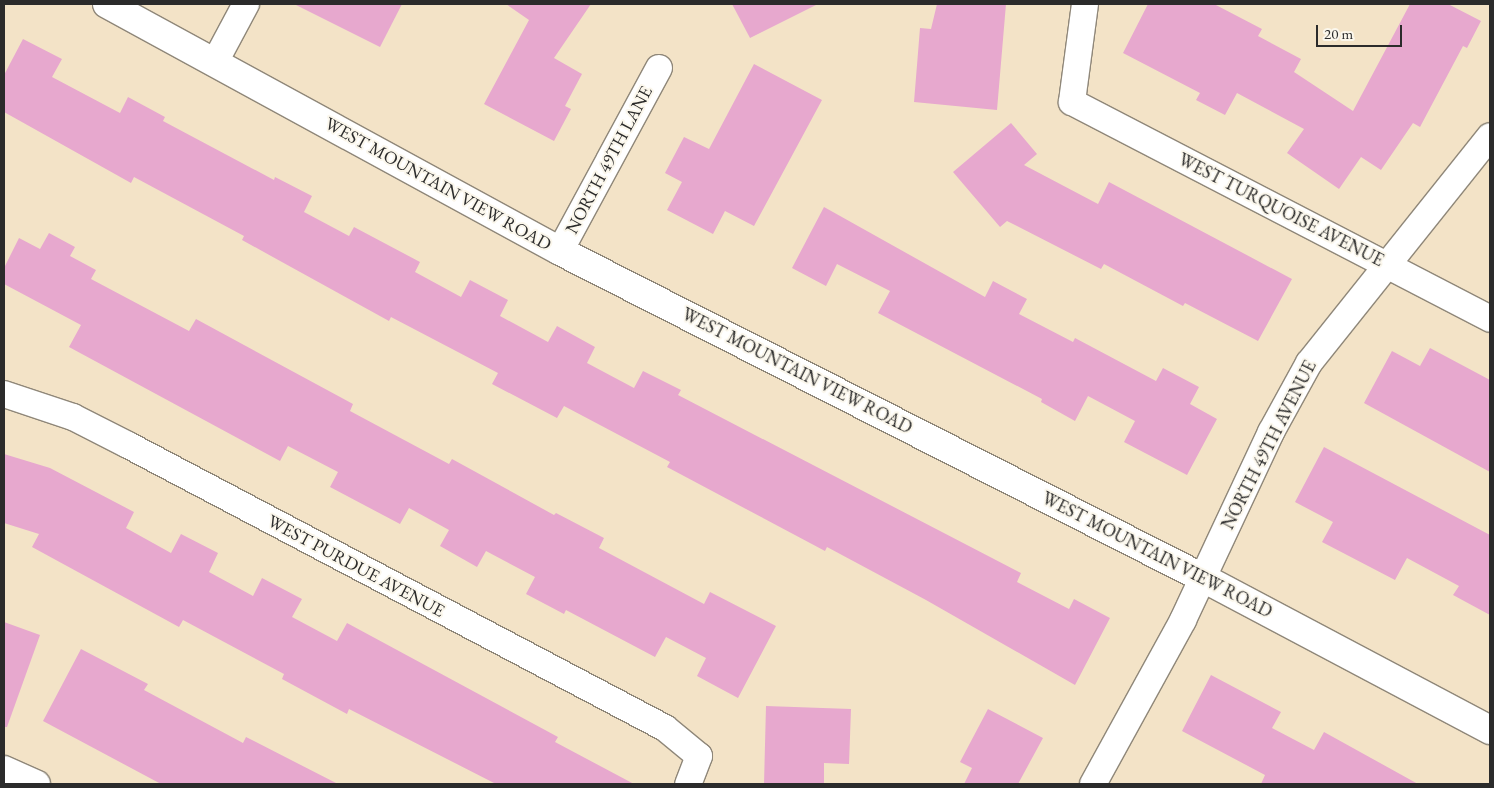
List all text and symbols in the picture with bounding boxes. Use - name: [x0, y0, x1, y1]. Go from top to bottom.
- scale bar: [1319, 15, 1405, 47]
- text: 20 m: [1324, 24, 1353, 43]
- street label: NORTH 49TH LANE: [561, 82, 657, 238]
- street label: WEST MOUNTAIN VIEW ROAD: [321, 113, 555, 255]
- street label: WEST TURQUOISE AVENUE: [1175, 149, 1387, 271]
- street label: WEST MOUNTAIN VIEW ROAD: [678, 303, 916, 439]
- street label: NORTH 49TH AVENUE: [1217, 357, 1321, 533]
- street label: WEST MOUNTAIN VIEW ROAD: [1038, 487, 1276, 623]
- street label: WEST PURDUE AVENUE: [264, 510, 448, 622]

